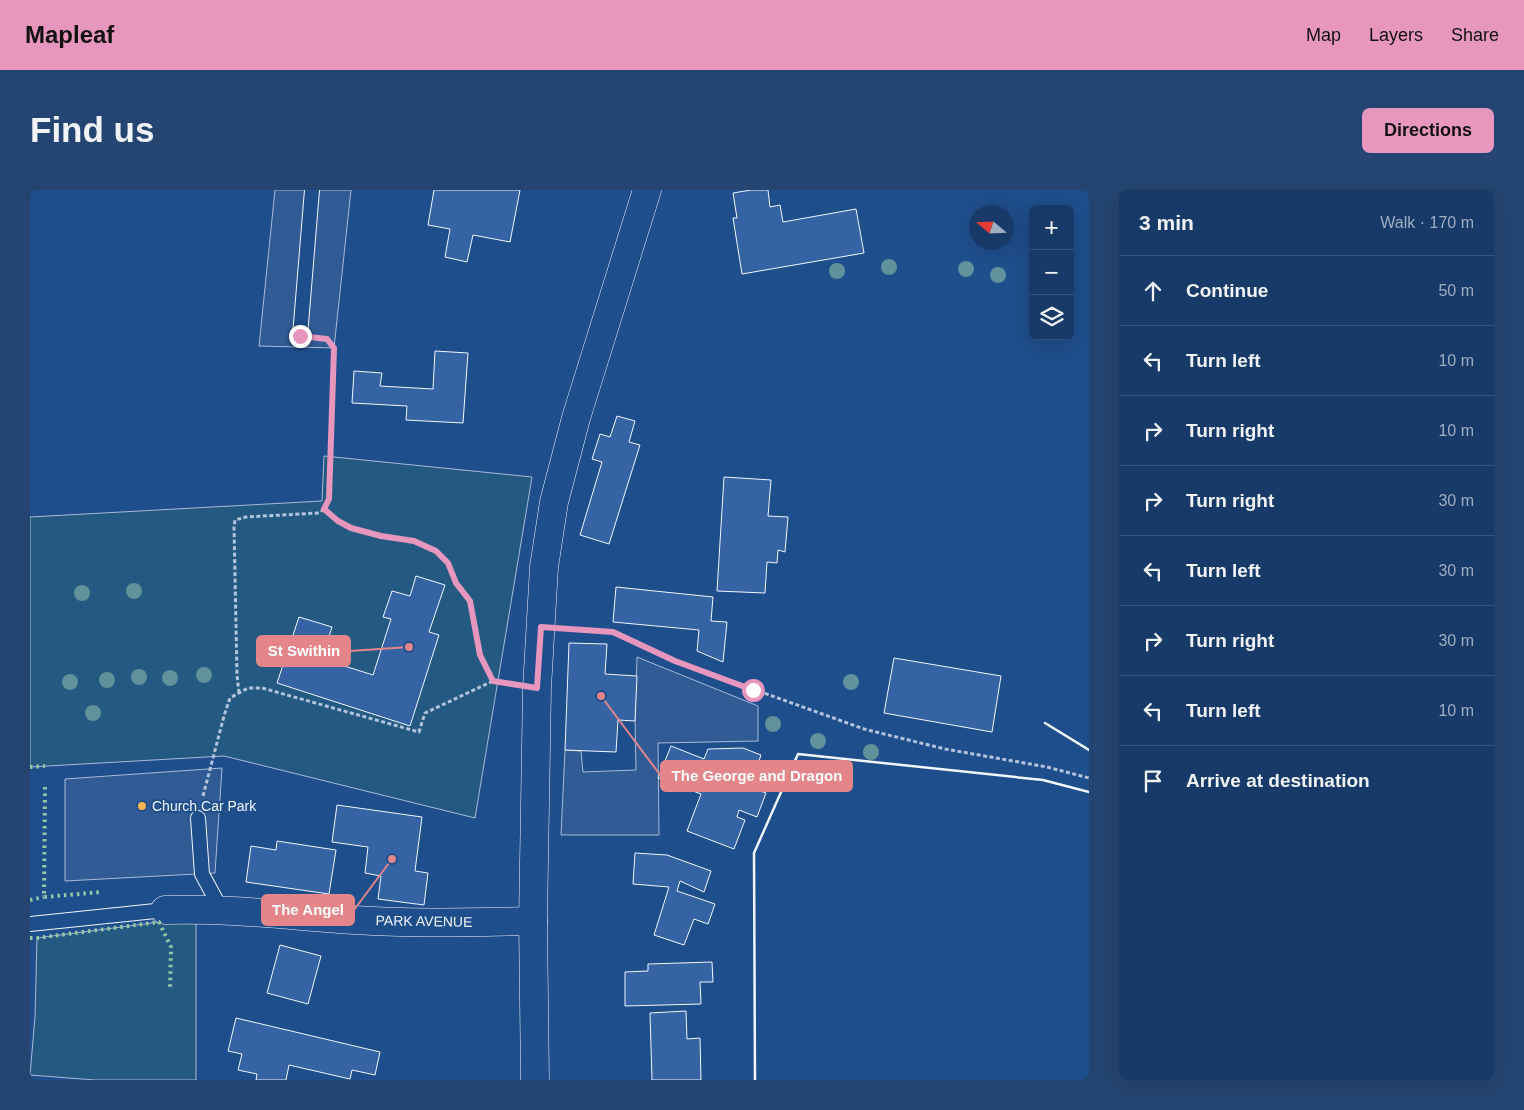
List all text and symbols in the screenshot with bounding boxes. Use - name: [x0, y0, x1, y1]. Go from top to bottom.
- text: Mapleaf: [25, 21, 114, 48]
- text: Map: [1306, 25, 1341, 45]
- text: Layers: [1369, 25, 1423, 45]
- text: Share: [1451, 25, 1499, 45]
- button: Directions: [1362, 108, 1494, 153]
- text: Find us: [30, 110, 154, 149]
- north arrow: [969, 205, 1014, 250]
- map controls: [1029, 205, 1074, 340]
- button: +: [1029, 205, 1074, 250]
- text: 3 min: [1139, 211, 1194, 234]
- text: Walk · 170 m: [1380, 214, 1474, 231]
- button: −: [1029, 250, 1074, 295]
- icon: ahead: [1139, 277, 1167, 305]
- text: Continue: [1186, 280, 1268, 301]
- text: 50 m: [1438, 282, 1474, 299]
- button: layers: [1029, 295, 1074, 340]
- route end: [289, 325, 312, 348]
- icon: left: [1139, 347, 1167, 375]
- text: Turn left: [1186, 350, 1261, 371]
- text: 10 m: [1438, 352, 1474, 369]
- icon: right: [1139, 417, 1167, 445]
- text: Turn right: [1186, 420, 1274, 441]
- text: 10 m: [1438, 422, 1474, 439]
- icon: right: [1139, 487, 1167, 515]
- text: Turn right: [1186, 490, 1274, 511]
- text: 30 m: [1438, 492, 1474, 509]
- icon: left: [1139, 557, 1167, 585]
- text: Turn left: [1186, 560, 1261, 581]
- text: 30 m: [1438, 562, 1474, 579]
- icon: right: [1139, 627, 1167, 655]
- text: Turn right: [1186, 630, 1274, 651]
- text: 30 m: [1438, 632, 1474, 649]
- callout: St Swithin: [257, 636, 350, 666]
- text: St Swithin: [268, 642, 340, 659]
- route start: [742, 679, 765, 702]
- icon: left: [1139, 697, 1167, 725]
- text: Turn left: [1186, 700, 1261, 721]
- text: 10 m: [1438, 702, 1474, 719]
- callout: The George and Dragon: [661, 761, 852, 791]
- text: The George and Dragon: [672, 767, 842, 784]
- icon: arrive: [1139, 767, 1167, 795]
- text: Arrive at destination: [1186, 770, 1370, 791]
- place label: Church Car Park: [152, 798, 257, 814]
- marker: Church Car Park: [136, 800, 148, 812]
- callout: The Angel: [262, 895, 354, 925]
- text: The Angel: [272, 901, 344, 918]
- street label: PARK AVENUE: [375, 912, 473, 930]

